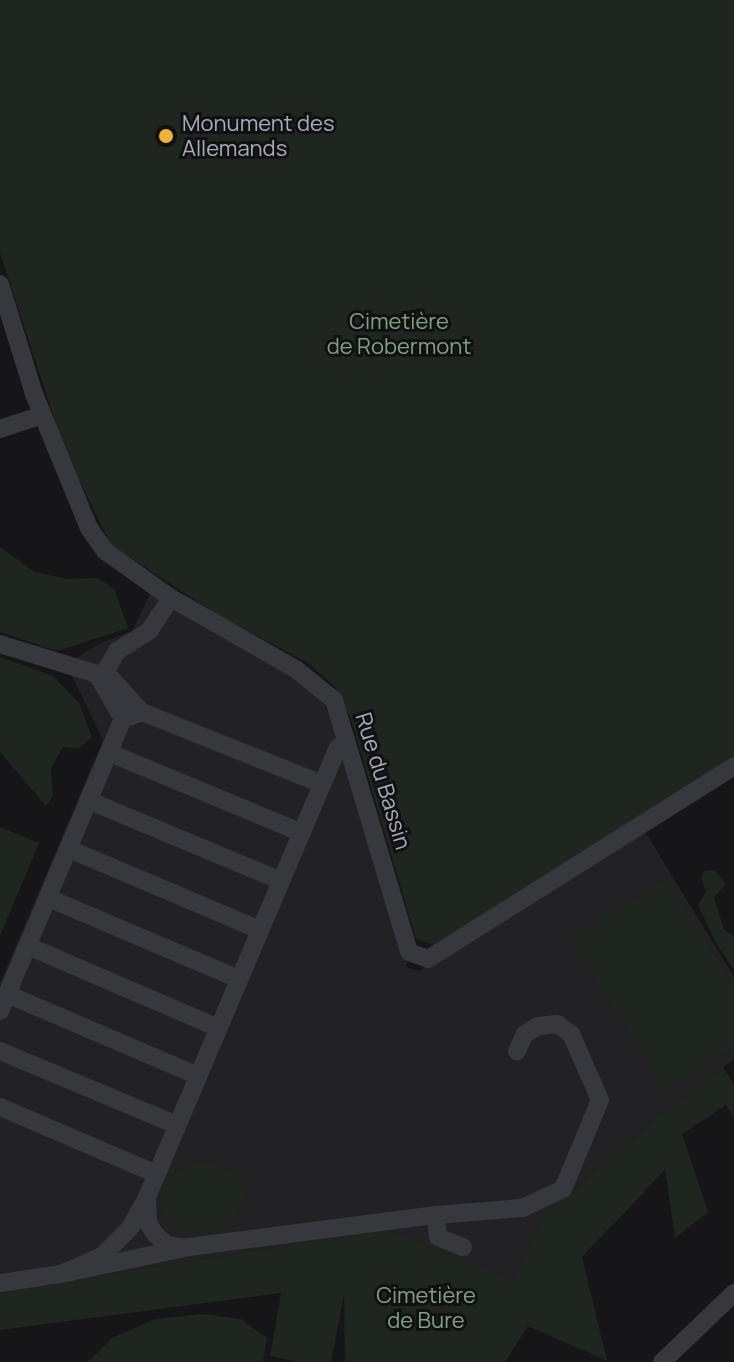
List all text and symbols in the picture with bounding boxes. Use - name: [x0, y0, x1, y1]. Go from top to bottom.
- place label: Monument des Allemands: [182, 110, 334, 162]
- marker: Monument des Allemands: [157, 127, 175, 145]
- park label: Cimetière de Robermont: [327, 308, 471, 360]
- street label: Rue du Bassin: [350, 709, 416, 853]
- park label: Cimetière de Bure: [376, 1282, 476, 1334]

